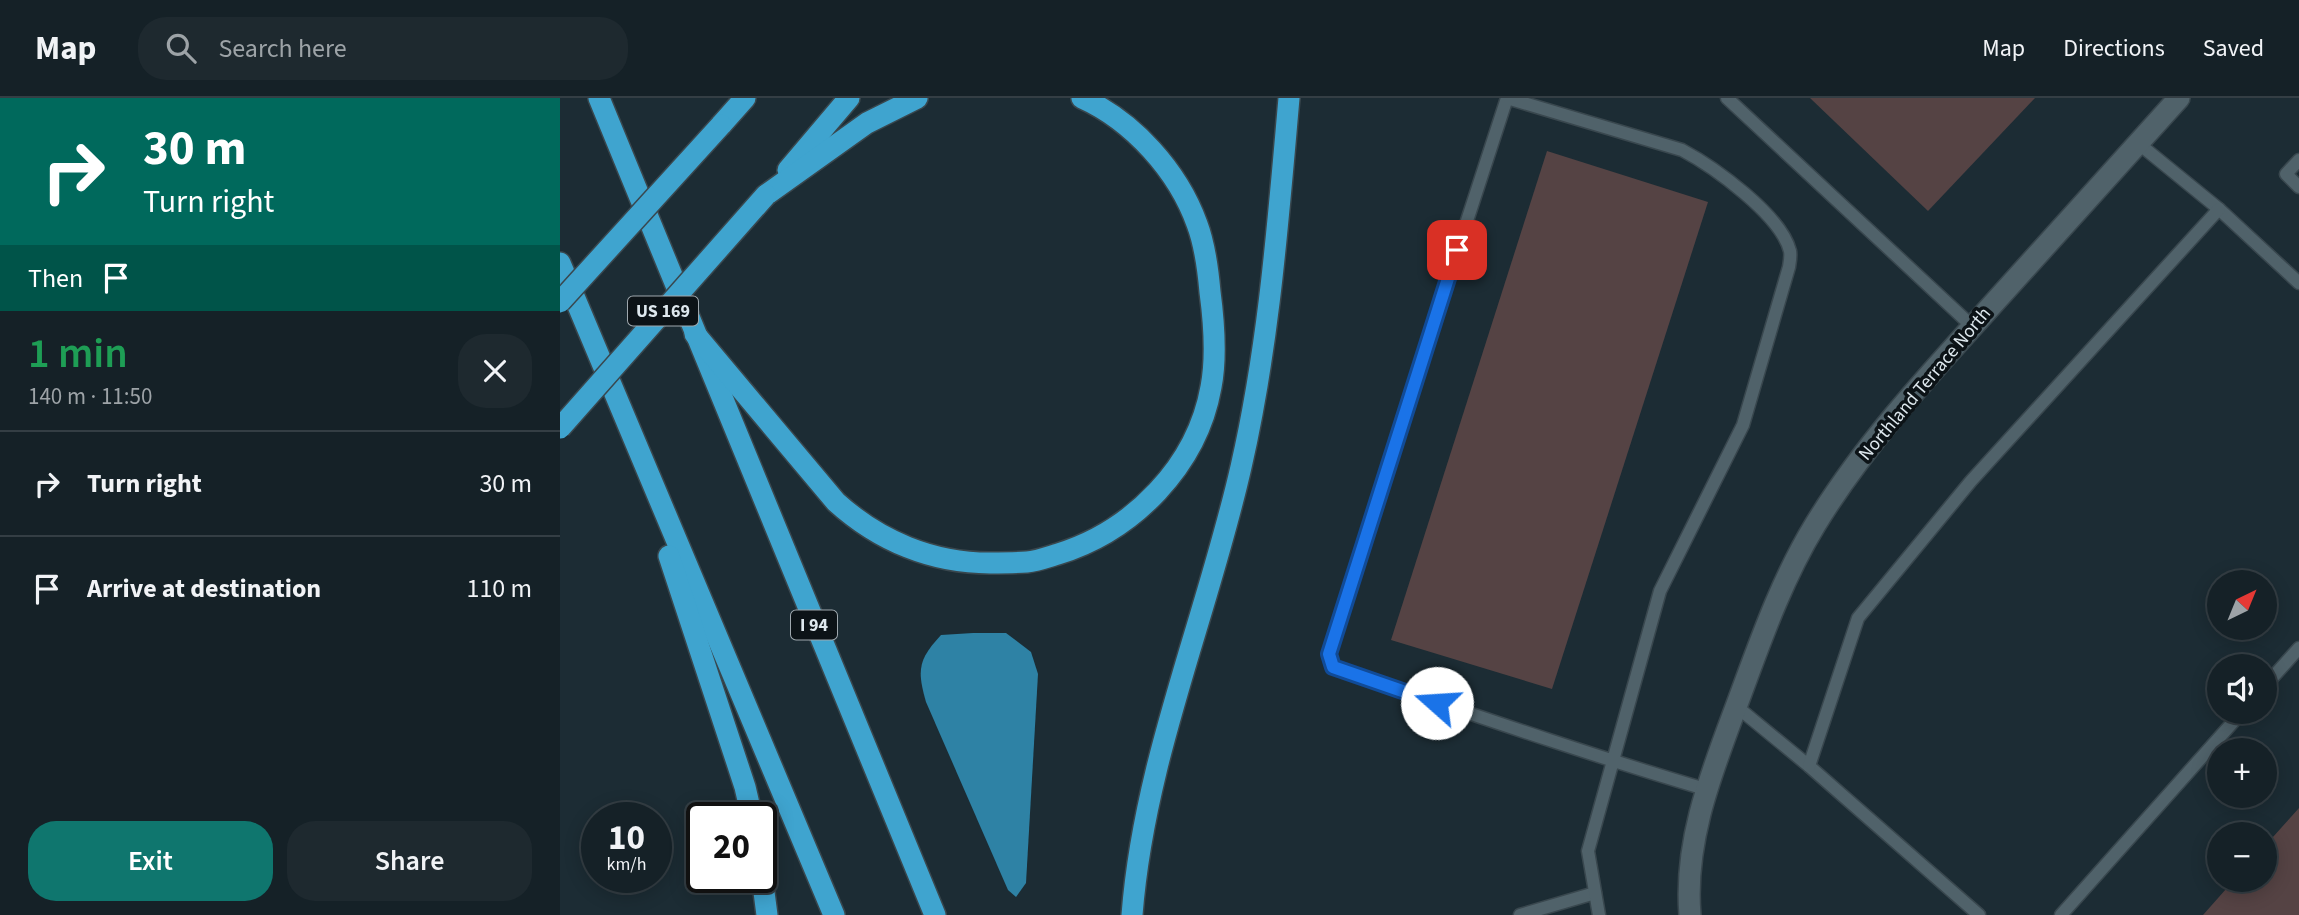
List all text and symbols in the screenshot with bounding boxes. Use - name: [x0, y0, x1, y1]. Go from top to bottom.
- search box: [138, 17, 628, 80]
- text: Map: [35, 25, 96, 72]
- icon: search: [162, 29, 200, 67]
- text: Search here: [218, 30, 347, 67]
- text: Map: [1982, 31, 2025, 66]
- text: Directions: [2063, 31, 2165, 66]
- text: Saved: [2203, 31, 2264, 66]
- text: 30 m: [143, 114, 247, 184]
- icon: right: [28, 126, 119, 217]
- text: Turn right: [143, 179, 274, 225]
- pin: [1427, 220, 1487, 280]
- icon: arrive: [1438, 231, 1476, 269]
- icon: arrive: [97, 259, 135, 297]
- text: Then: [28, 260, 83, 297]
- road number: US 169: [628, 296, 698, 326]
- street label: Northland Terrace North: [1853, 301, 1997, 467]
- text: 1 min: [28, 324, 128, 384]
- button: close: [458, 334, 532, 408]
- text: 140 m · 11:50: [28, 380, 152, 413]
- icon: right: [28, 465, 66, 503]
- text: Turn right: [87, 465, 202, 502]
- text: 30 m: [479, 465, 532, 502]
- icon: arrive: [28, 570, 66, 608]
- text: Arrive at destination: [87, 570, 321, 607]
- text: 110 m: [466, 570, 532, 607]
- north arrow: [2207, 570, 2277, 640]
- map controls: [2207, 570, 2277, 892]
- road number: I 94: [791, 610, 837, 640]
- button: sound: [2207, 654, 2277, 724]
- position arrow: [1400, 666, 1474, 740]
- button: +: [2207, 738, 2277, 808]
- speed limit sign: 20: [686, 802, 777, 893]
- text: 10: [608, 813, 645, 863]
- button: Exit: [28, 821, 273, 901]
- button: Share: [287, 821, 532, 901]
- button: −: [2207, 822, 2277, 892]
- text: km/h: [607, 852, 646, 877]

